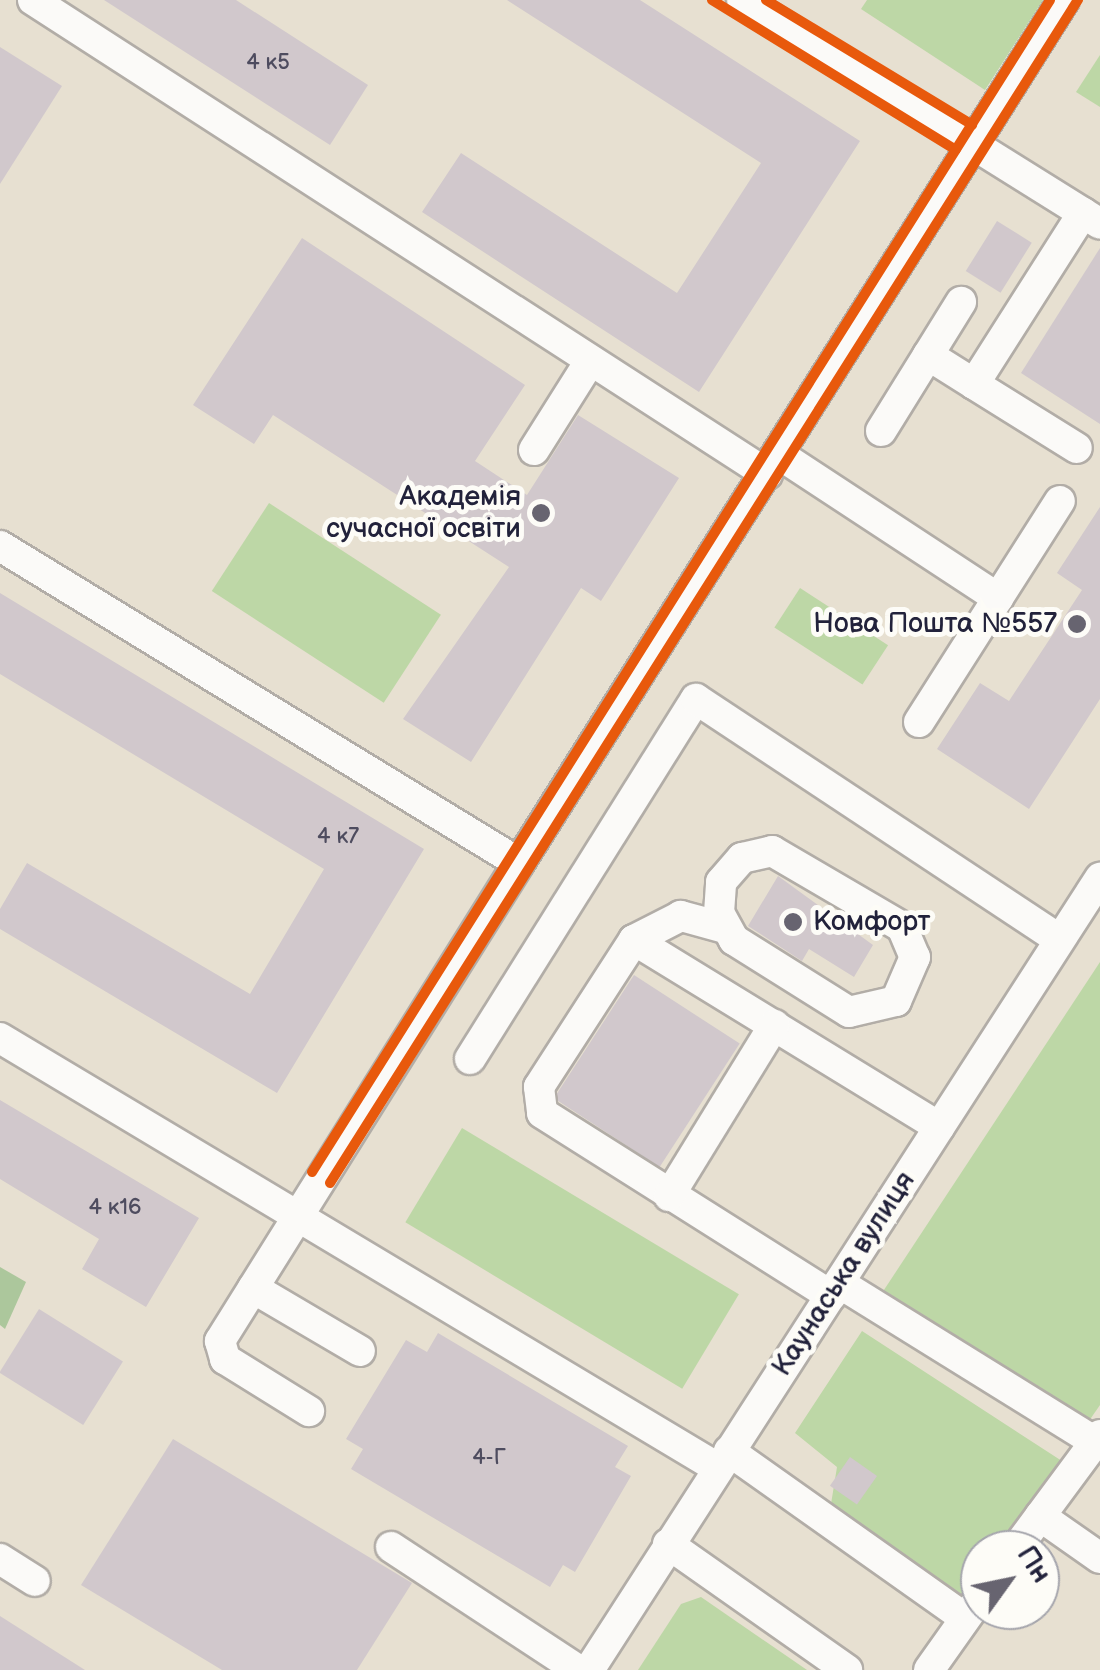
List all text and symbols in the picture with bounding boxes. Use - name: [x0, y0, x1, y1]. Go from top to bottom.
- house number: 4 к5: [246, 50, 290, 76]
- place label: Академія сучасної освіти: [326, 480, 521, 546]
- marker: Академія сучасної освіти: [530, 502, 552, 524]
- place label: Нова Пошта №557: [813, 607, 1057, 641]
- marker: Нова Пошта №557: [1066, 613, 1088, 635]
- house number: 4 к7: [317, 824, 359, 850]
- place label: Комфорт: [813, 905, 930, 939]
- marker: Комфорт: [782, 911, 804, 933]
- street label: Каунаська вулиця: [765, 1165, 923, 1383]
- house number: 4 к16: [88, 1195, 142, 1221]
- house number: 4-Г: [472, 1445, 506, 1471]
- north arrow: [960, 1530, 1060, 1630]
- text: Пн: [1010, 1540, 1058, 1589]

